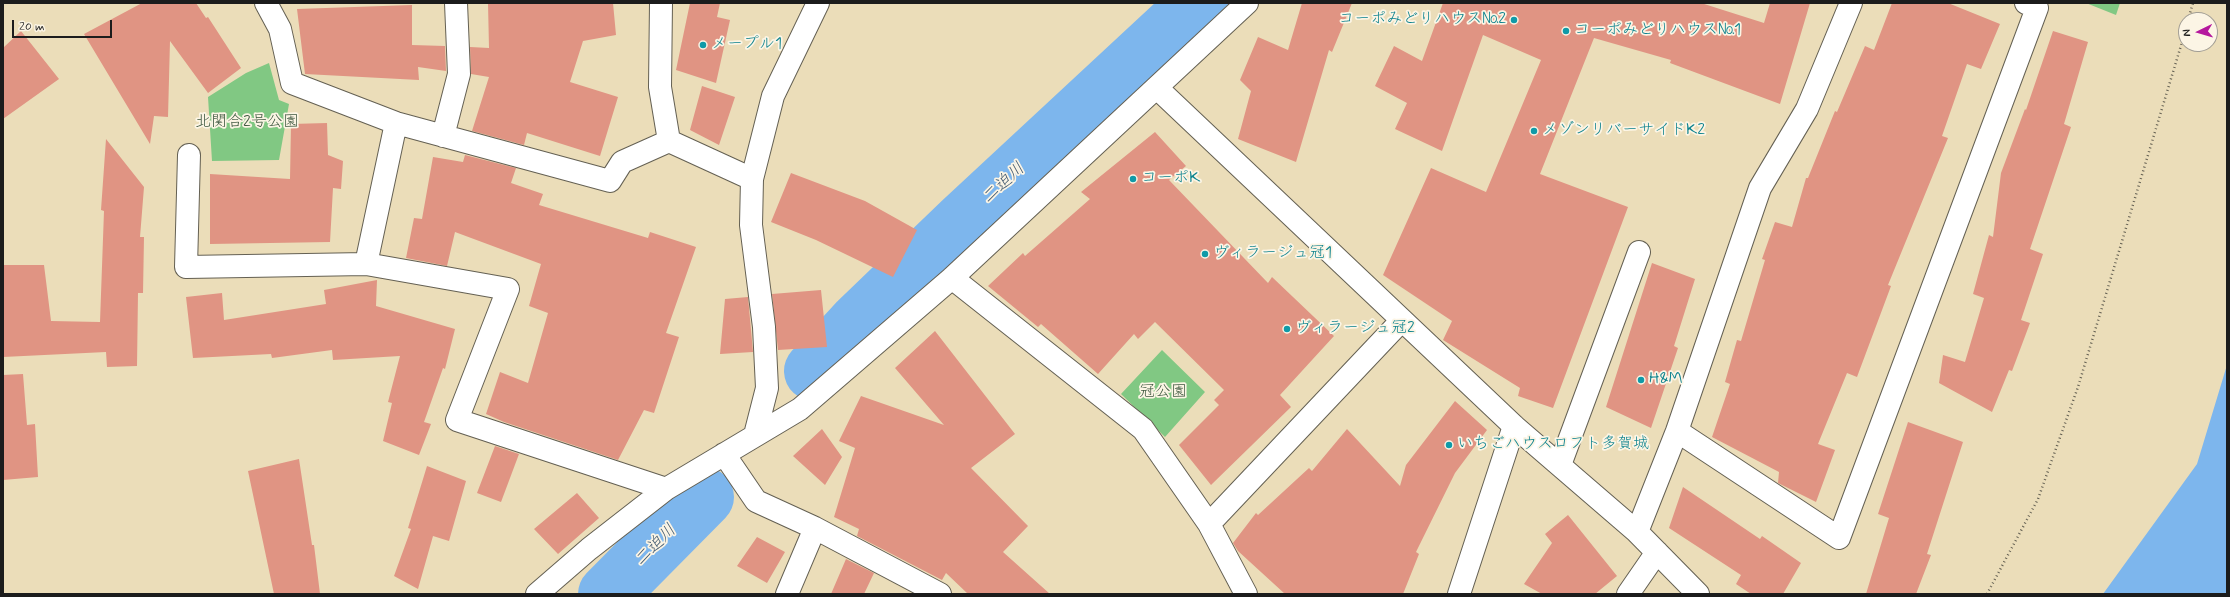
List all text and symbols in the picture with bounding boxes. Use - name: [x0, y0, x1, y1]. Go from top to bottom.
- place label: コーポみどりハウス№2: [1338, 10, 1506, 30]
- scale bar: [14, 12, 114, 38]
- north arrow: [2178, 12, 2218, 52]
- marker: コーポみどりハウス№2: [1509, 15, 1519, 25]
- text: 20 m: [19, 19, 45, 35]
- place label: コーポみどりハウス№1: [1574, 21, 1741, 41]
- marker: コーポみどりハウス№1: [1561, 26, 1571, 36]
- text: N: [2180, 29, 2194, 37]
- place label: メープル1: [711, 35, 782, 55]
- marker: メープル1: [698, 40, 708, 50]
- park label: 北関合2号公園: [195, 113, 299, 133]
- place label: メゾンリバーサイドK2: [1542, 121, 1705, 141]
- marker: メゾンリバーサイドK2: [1529, 126, 1539, 136]
- water label: 二迫川: [978, 159, 1030, 209]
- place label: コーポK: [1141, 169, 1200, 189]
- marker: コーポK: [1128, 174, 1138, 184]
- place label: ヴィラージュ冠1: [1213, 244, 1332, 264]
- marker: ヴィラージュ冠1: [1200, 249, 1210, 259]
- place label: ヴィラージュ冠2: [1295, 319, 1415, 339]
- marker: ヴィラージュ冠2: [1282, 324, 1292, 334]
- place label: H&M: [1649, 370, 1683, 390]
- marker: H&M: [1636, 375, 1646, 385]
- park label: 冠公園: [1139, 383, 1187, 403]
- place label: いちごハウスロフト多賀城: [1457, 435, 1649, 455]
- marker: いちごハウスロフト多賀城: [1444, 440, 1454, 450]
- water label: 二迫川: [631, 521, 681, 571]

